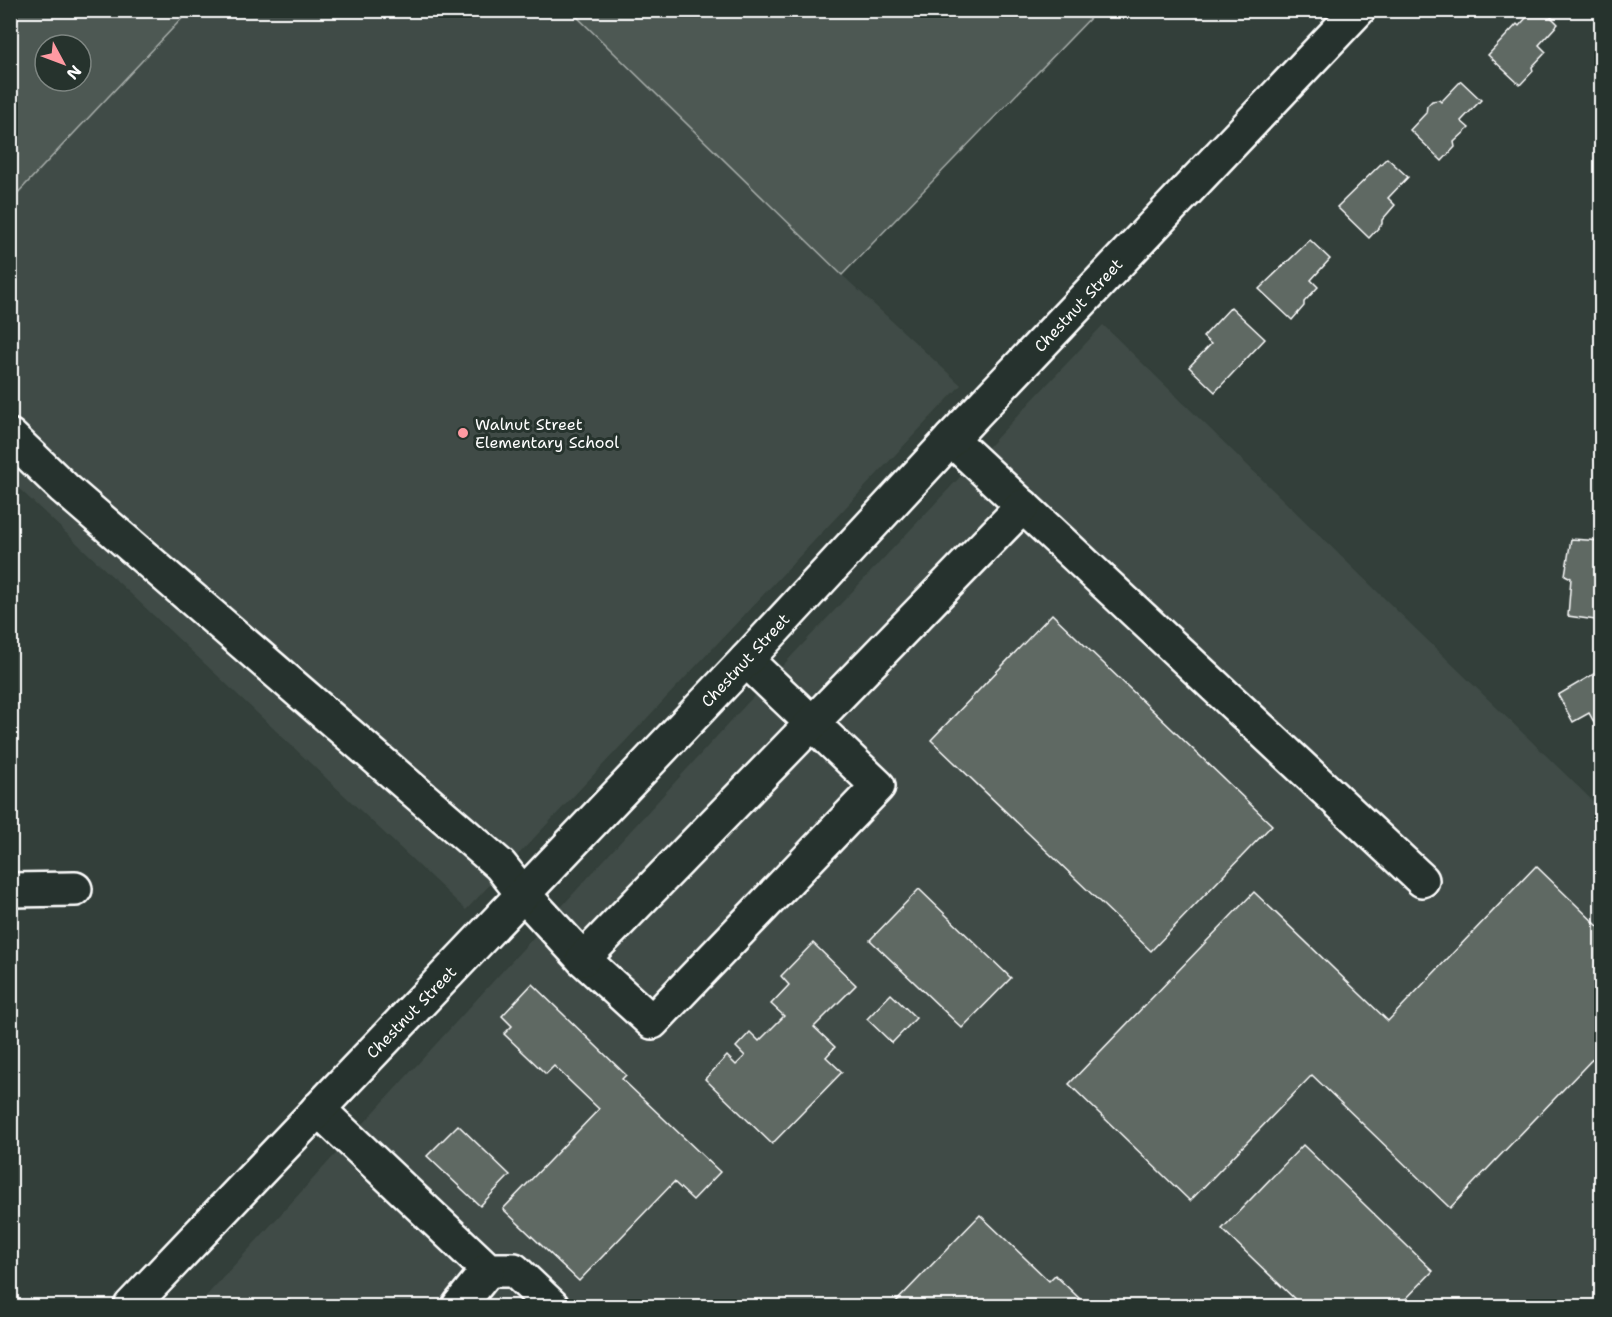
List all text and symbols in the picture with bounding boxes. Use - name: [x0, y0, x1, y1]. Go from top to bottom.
- north arrow: [33, 33, 93, 93]
- text: N: [62, 61, 86, 84]
- street label: Chestnut Street: [1029, 254, 1127, 357]
- place label: Walnut Street Elementary School: [475, 414, 619, 453]
- marker: Walnut Street Elementary School: [456, 426, 470, 440]
- street label: Chestnut Street: [696, 609, 794, 712]
- street label: Chestnut Street: [362, 962, 461, 1063]

